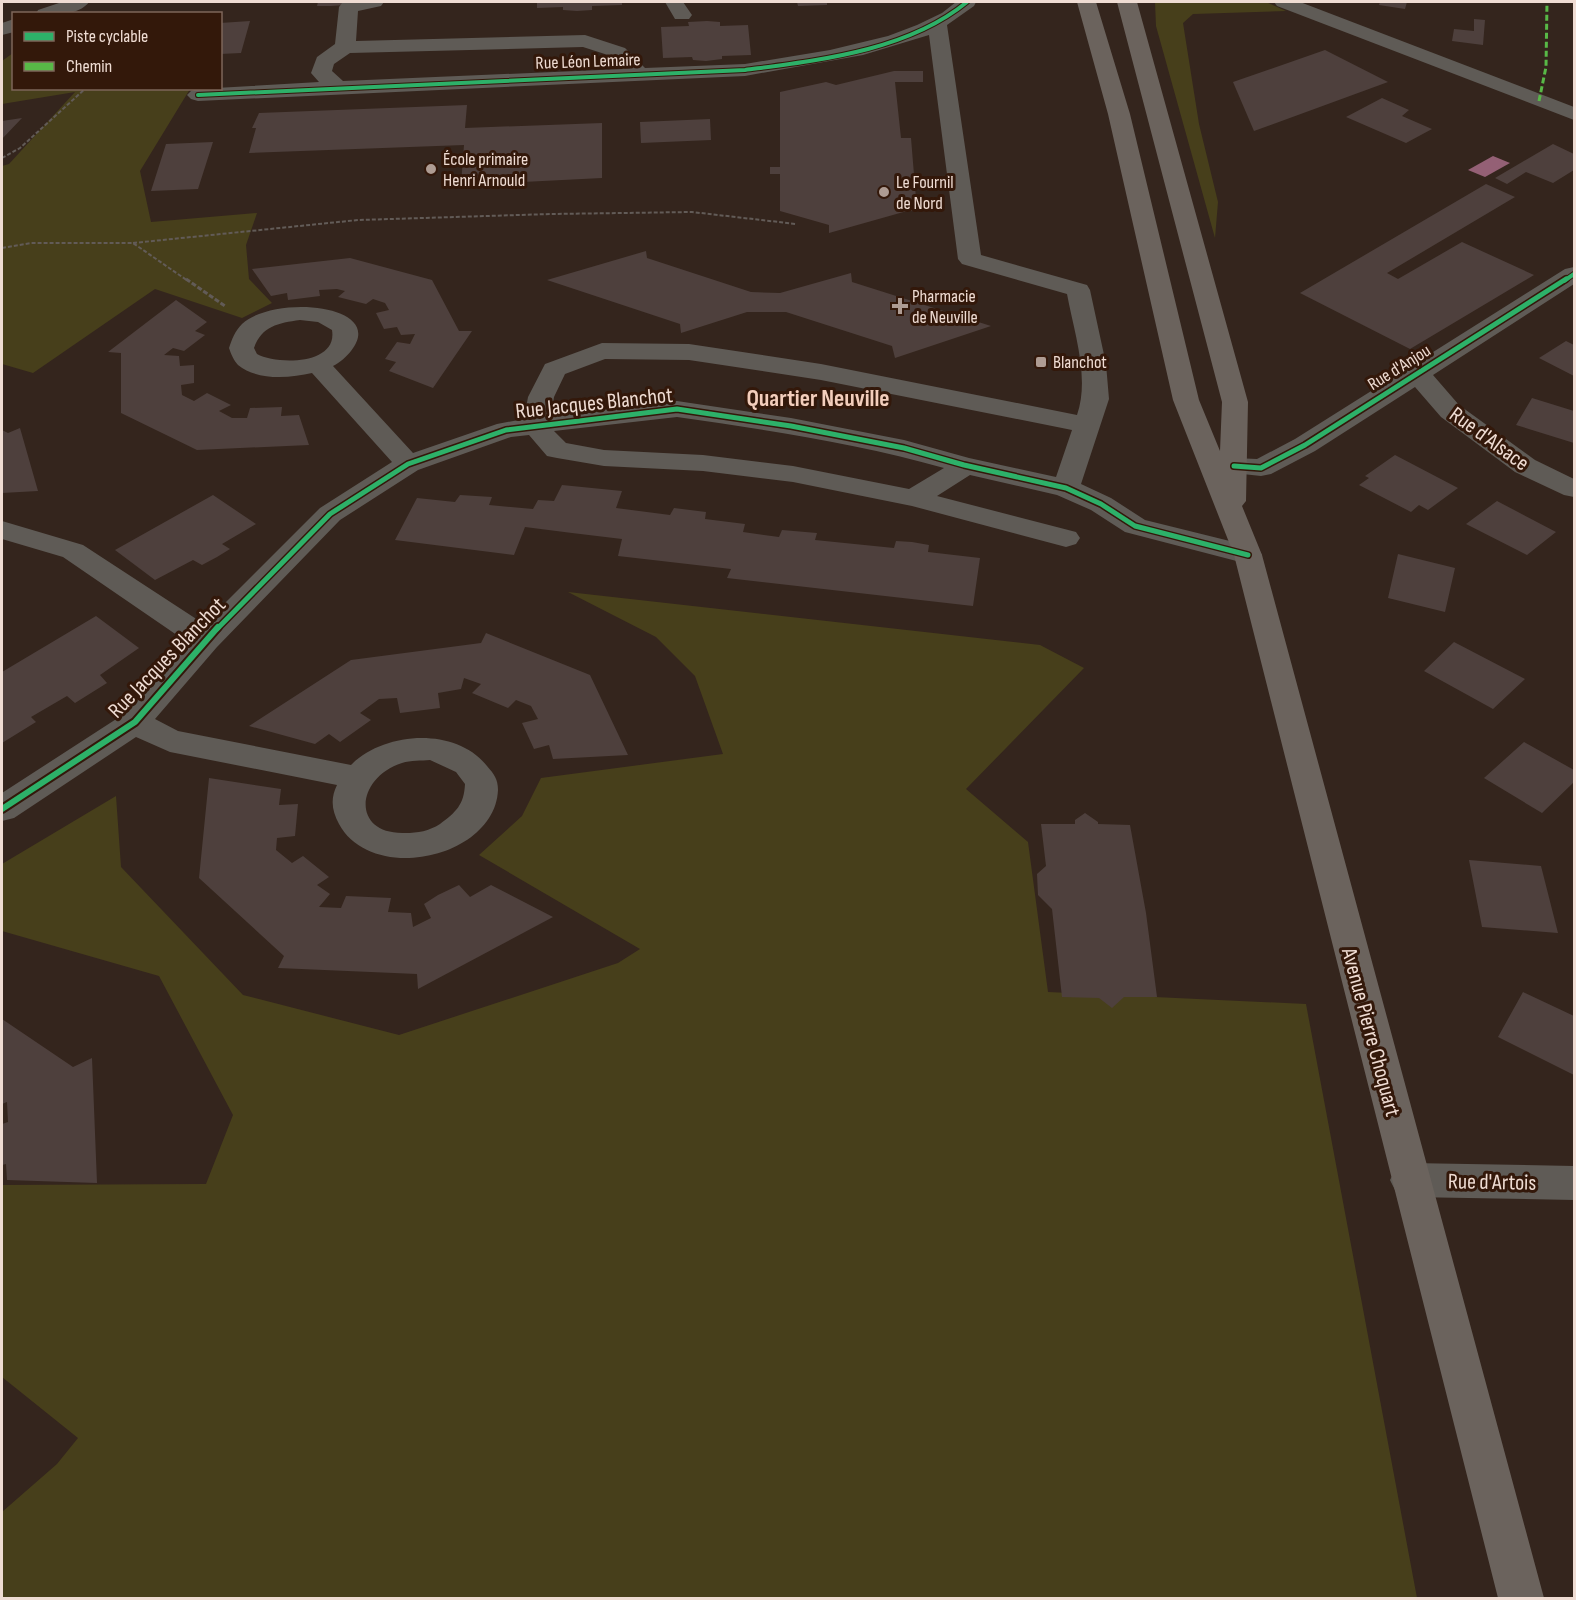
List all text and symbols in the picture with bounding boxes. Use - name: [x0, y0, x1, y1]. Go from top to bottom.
- legend: [12, 12, 222, 90]
- text: Piste cyclable: [66, 26, 148, 47]
- street label: Rue Léon Lemaire: [535, 49, 641, 74]
- text: Chemin: [66, 56, 112, 77]
- place label: École primaire Henri Arnould: [443, 149, 528, 191]
- marker: École primaire Henri Arnould: [424, 162, 438, 176]
- place label: Le Fournil de Nord: [896, 172, 954, 214]
- marker: Le Fournil de Nord: [877, 185, 891, 199]
- place label: Pharmacie de Neuville: [912, 286, 978, 328]
- marker: Pharmacie de Neuville: [893, 299, 907, 313]
- street label: Rue d'Anjou: [1364, 340, 1435, 395]
- place label: Blanchot: [1053, 352, 1107, 373]
- marker: Blanchot: [1034, 355, 1048, 369]
- street label: Rue Jacques Blanchot: [514, 382, 674, 425]
- district label: Quartier Neuville: [746, 384, 890, 413]
- street label: Rue d'Alsace: [1444, 401, 1534, 477]
- street label: Rue Jacques Blanchot: [103, 592, 232, 724]
- street label: Avenue Pierre Choquart: [1335, 944, 1406, 1120]
- street label: Rue d'Artois: [1448, 1168, 1536, 1197]

